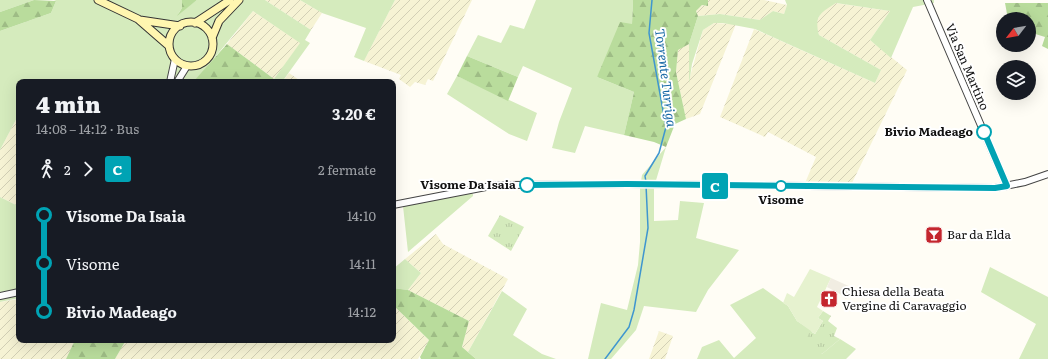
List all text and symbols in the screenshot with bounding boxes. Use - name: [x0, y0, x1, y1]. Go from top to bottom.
- north arrow: [996, 12, 1036, 52]
- map controls: [996, 12, 1036, 100]
- street label: Via San Martino: [941, 20, 994, 113]
- water label: Torrente Turriga: [651, 28, 682, 129]
- button: layers: [996, 60, 1036, 100]
- text: 4 min: [36, 87, 101, 120]
- text: 3.20 €: [332, 102, 376, 125]
- text: 14:08 – 14:12 · Bus: [36, 119, 139, 138]
- place label: Bivio Madeago: [884, 122, 974, 140]
- marker: Bivio Madeago: [976, 124, 992, 140]
- icon: walk: [36, 158, 58, 180]
- icon: forward: [77, 158, 99, 180]
- text: C: [113, 159, 123, 179]
- text: 2: [64, 160, 71, 179]
- text: 2 fermate: [318, 160, 376, 179]
- line badge: C: [702, 173, 728, 199]
- place label: Visome Da Isaia: [420, 175, 516, 193]
- text: C: [710, 176, 720, 196]
- marker: Visome Da Isaia: [519, 177, 535, 193]
- marker: Visome: [775, 180, 787, 192]
- place label: Visome: [758, 190, 804, 208]
- text: Visome Da Isaia: [66, 204, 186, 227]
- text: 14:10: [347, 206, 376, 225]
- bar icon: Bar da Elda: [924, 225, 944, 245]
- place label: Bar da Elda: [947, 225, 1011, 243]
- text: Visome: [66, 252, 120, 275]
- text: 14:11: [349, 254, 376, 273]
- place label: Chiesa della Beata Vergine di Caravaggio: [842, 282, 966, 314]
- church icon: Chiesa della Beata Vergine di Caravaggio: [819, 289, 839, 309]
- text: Bivio Madeago: [66, 300, 177, 323]
- text: 14:12: [348, 302, 376, 321]

